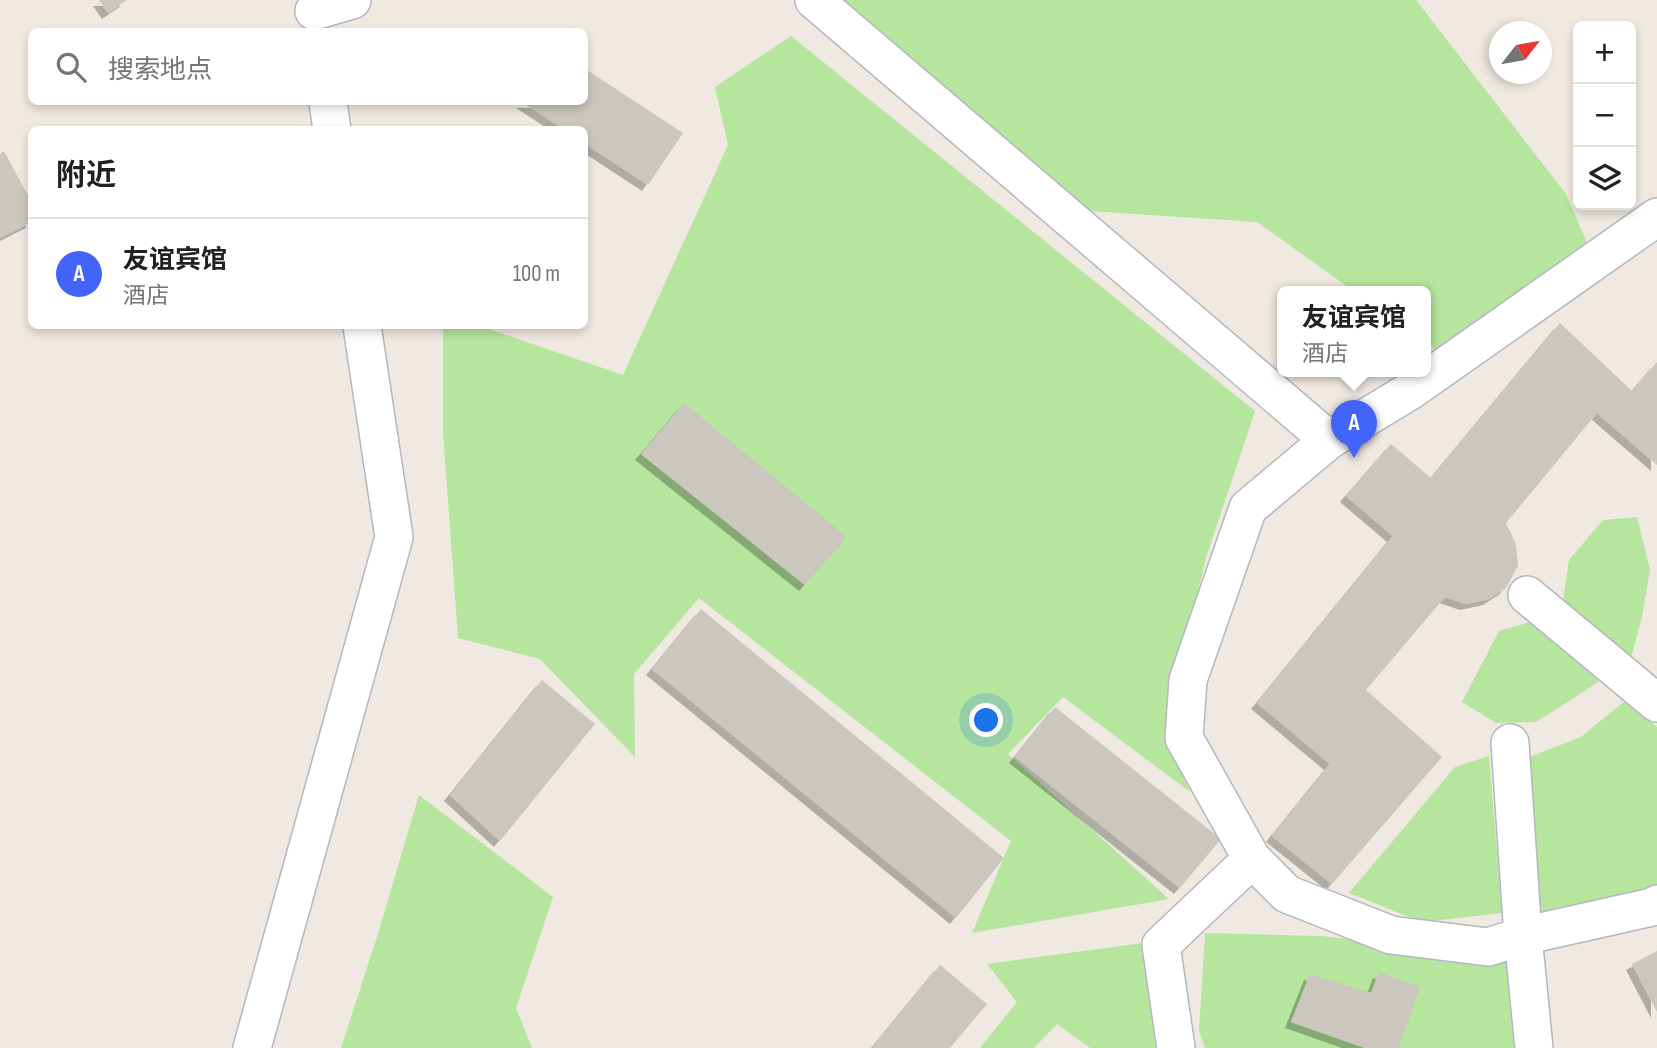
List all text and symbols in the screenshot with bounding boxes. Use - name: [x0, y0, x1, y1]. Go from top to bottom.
- north arrow: [1489, 21, 1552, 84]
- map controls: [1573, 21, 1636, 210]
- button: +: [1573, 21, 1636, 84]
- search box: [28, 28, 588, 105]
- icon: search: [52, 48, 90, 86]
- text: 搜索地点: [108, 55, 212, 86]
- button: −: [1573, 84, 1636, 147]
- button: layers: [1573, 147, 1636, 210]
- text: 附近: [56, 158, 116, 194]
- text: 友谊宾馆: [123, 245, 227, 276]
- text: A: [74, 260, 84, 288]
- text: 100 m: [513, 260, 560, 288]
- text: 酒店: [123, 282, 169, 310]
- popup: [1277, 286, 1431, 377]
- text: 友谊宾馆: [1302, 303, 1406, 334]
- text: 酒店: [1302, 340, 1348, 368]
- pin: A: [1331, 400, 1377, 458]
- your location: [969, 703, 1003, 737]

